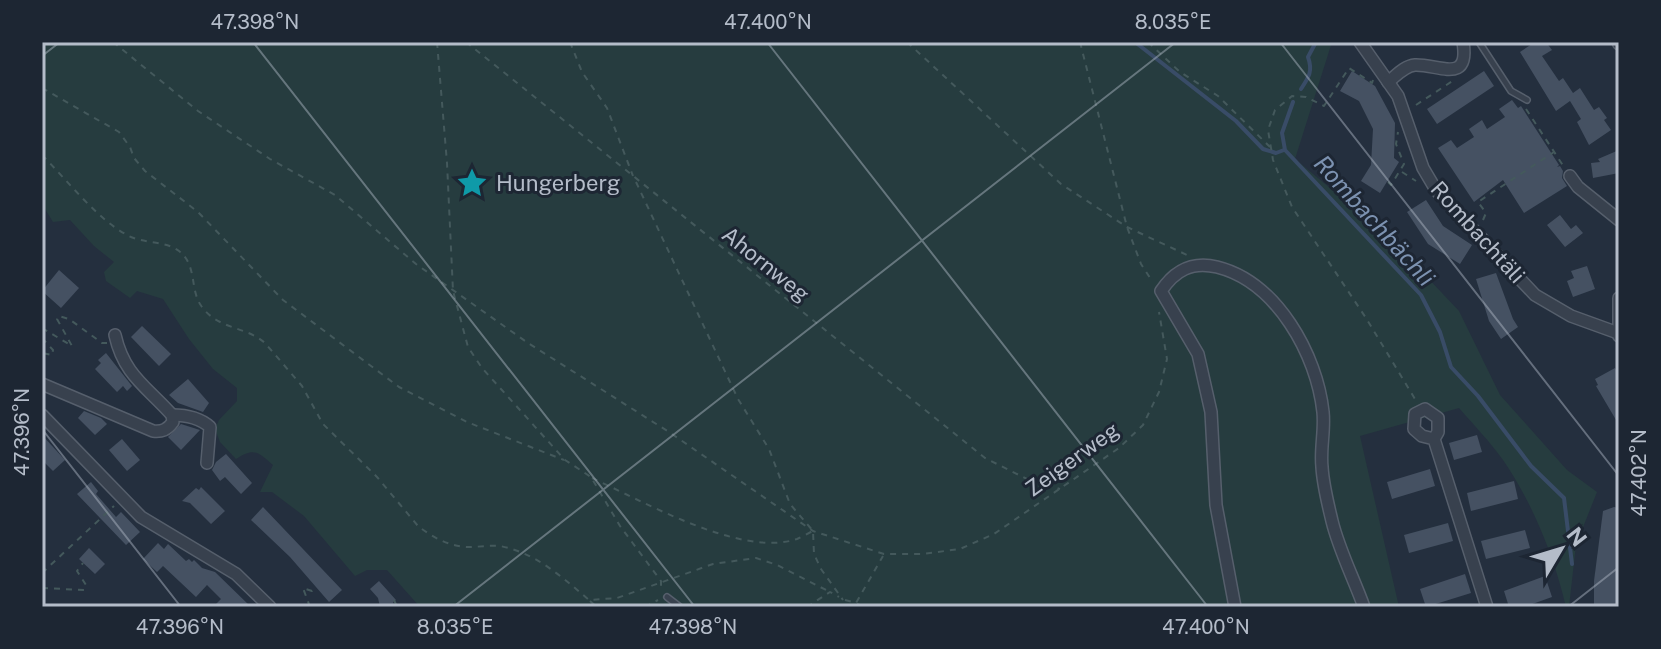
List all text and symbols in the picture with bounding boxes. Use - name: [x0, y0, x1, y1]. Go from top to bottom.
- text: 47.398°N: [211, 10, 299, 34]
- text: 47.400°N: [724, 10, 812, 34]
- text: 8.035°E: [1135, 10, 1211, 34]
- water label: Rombachbächli: [1309, 149, 1441, 292]
- place icon: Hungerberg: [455, 166, 489, 200]
- place label: Hungerberg: [496, 170, 620, 196]
- street label: Rombachtäli: [1426, 176, 1530, 288]
- street label: Ahornweg: [717, 221, 815, 307]
- text: 47.396°N: [10, 388, 34, 476]
- street label: Zeigerweg: [1020, 416, 1124, 502]
- text: 47.402°N: [1627, 429, 1651, 517]
- north arrow: [1521, 509, 1601, 589]
- text: N: [1561, 522, 1592, 551]
- text: 47.396°N: [136, 615, 224, 639]
- text: 8.035°E: [417, 615, 493, 639]
- text: 47.398°N: [649, 615, 737, 639]
- text: 47.400°N: [1162, 615, 1250, 639]

